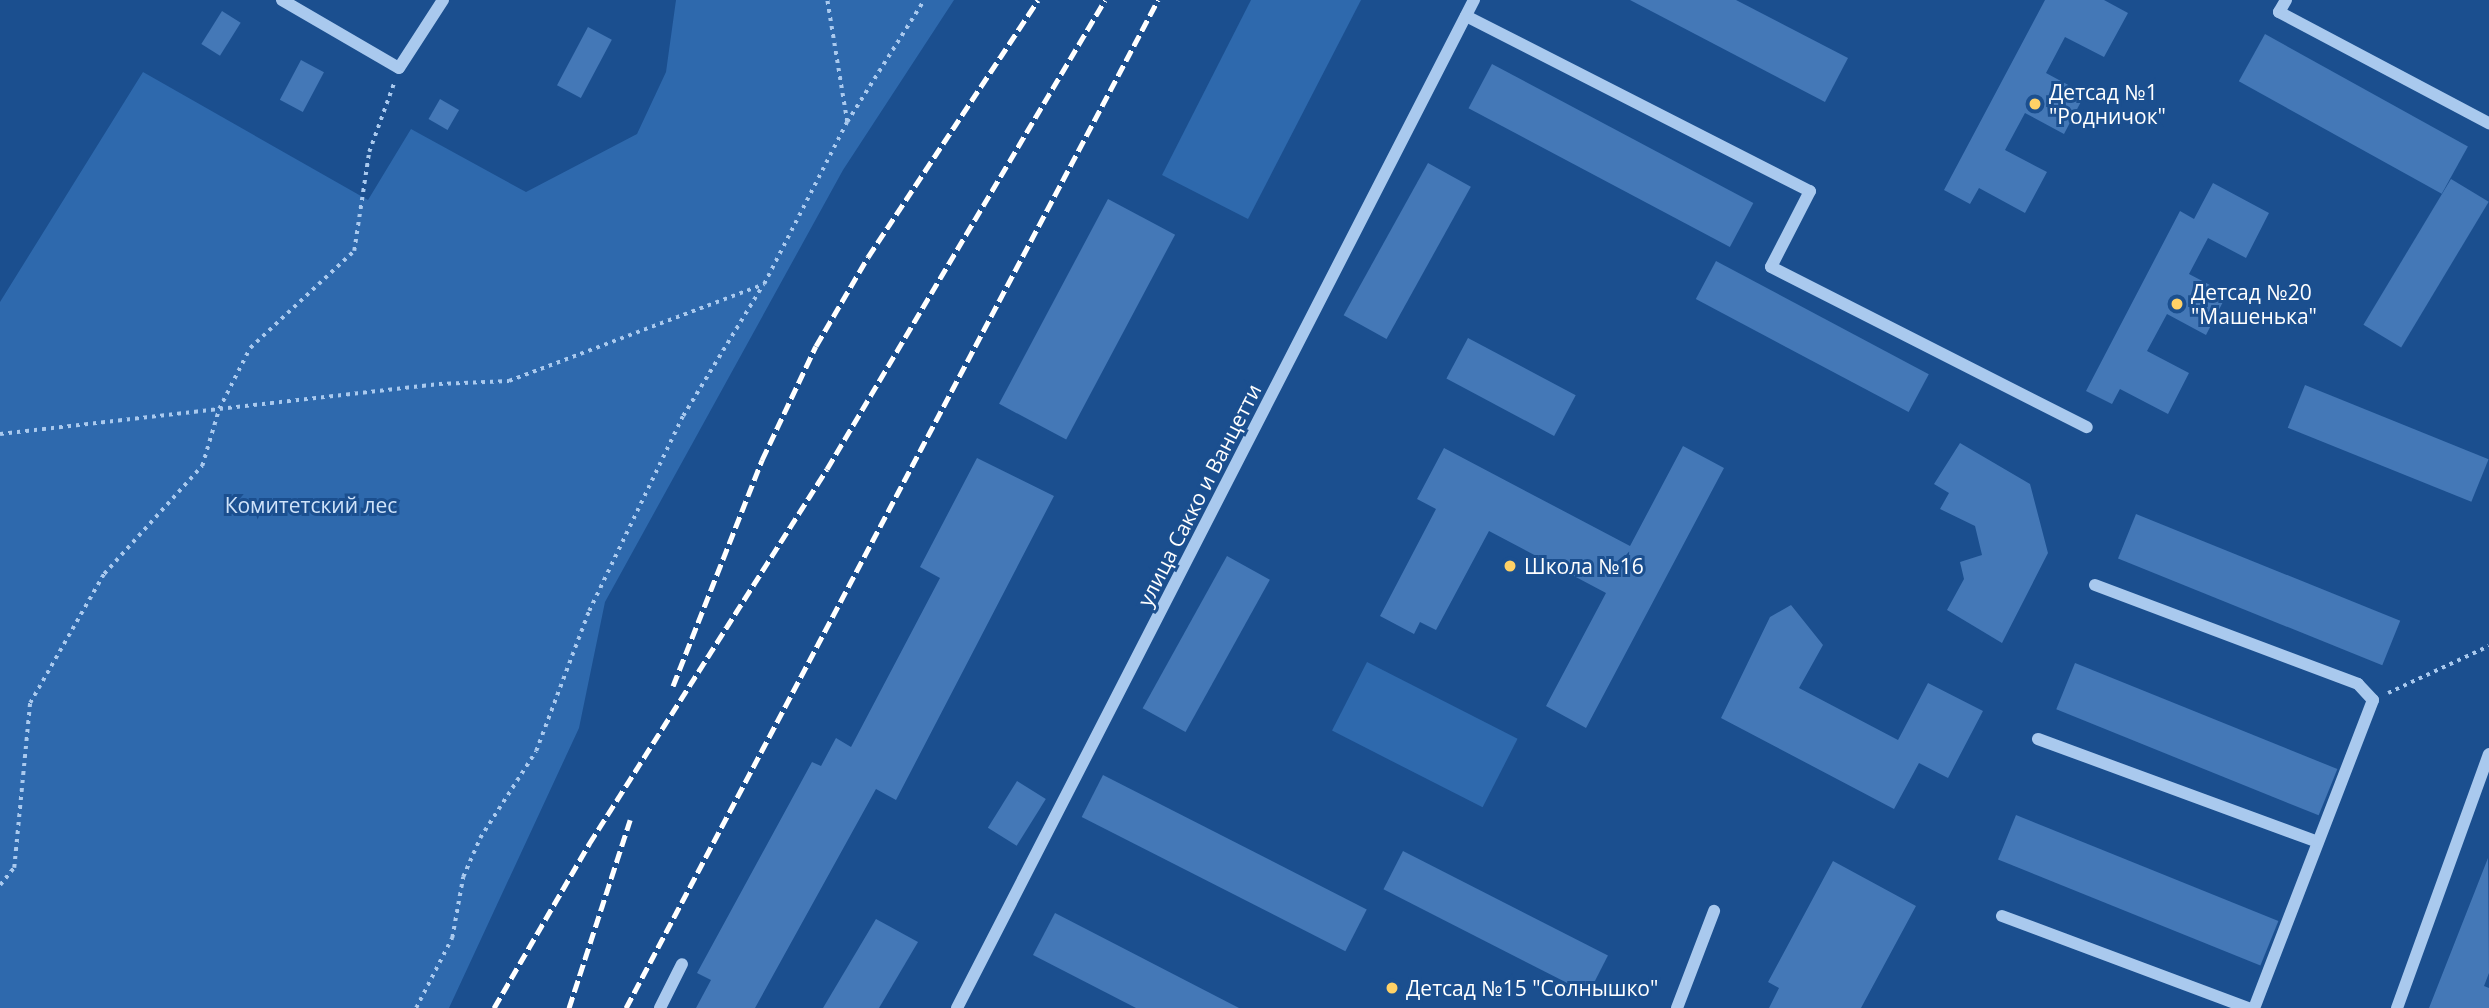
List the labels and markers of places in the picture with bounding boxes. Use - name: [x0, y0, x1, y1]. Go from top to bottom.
- place label: Детсад №1 "Родничок": [2049, 79, 2166, 129]
- marker: Детсад №1 "Родничок": [2027, 96, 2043, 112]
- place label: Детсад №20 "Машенька": [2191, 279, 2317, 329]
- marker: Детсад №20 "Машенька": [2169, 296, 2185, 312]
- place label: Школа №16: [1524, 553, 1644, 579]
- marker: Школа №16: [1502, 558, 1518, 574]
- place label: Детсад №15 "Солнышко": [1406, 975, 1658, 1001]
- marker: Детсад №15 "Солнышко": [1384, 980, 1400, 996]

